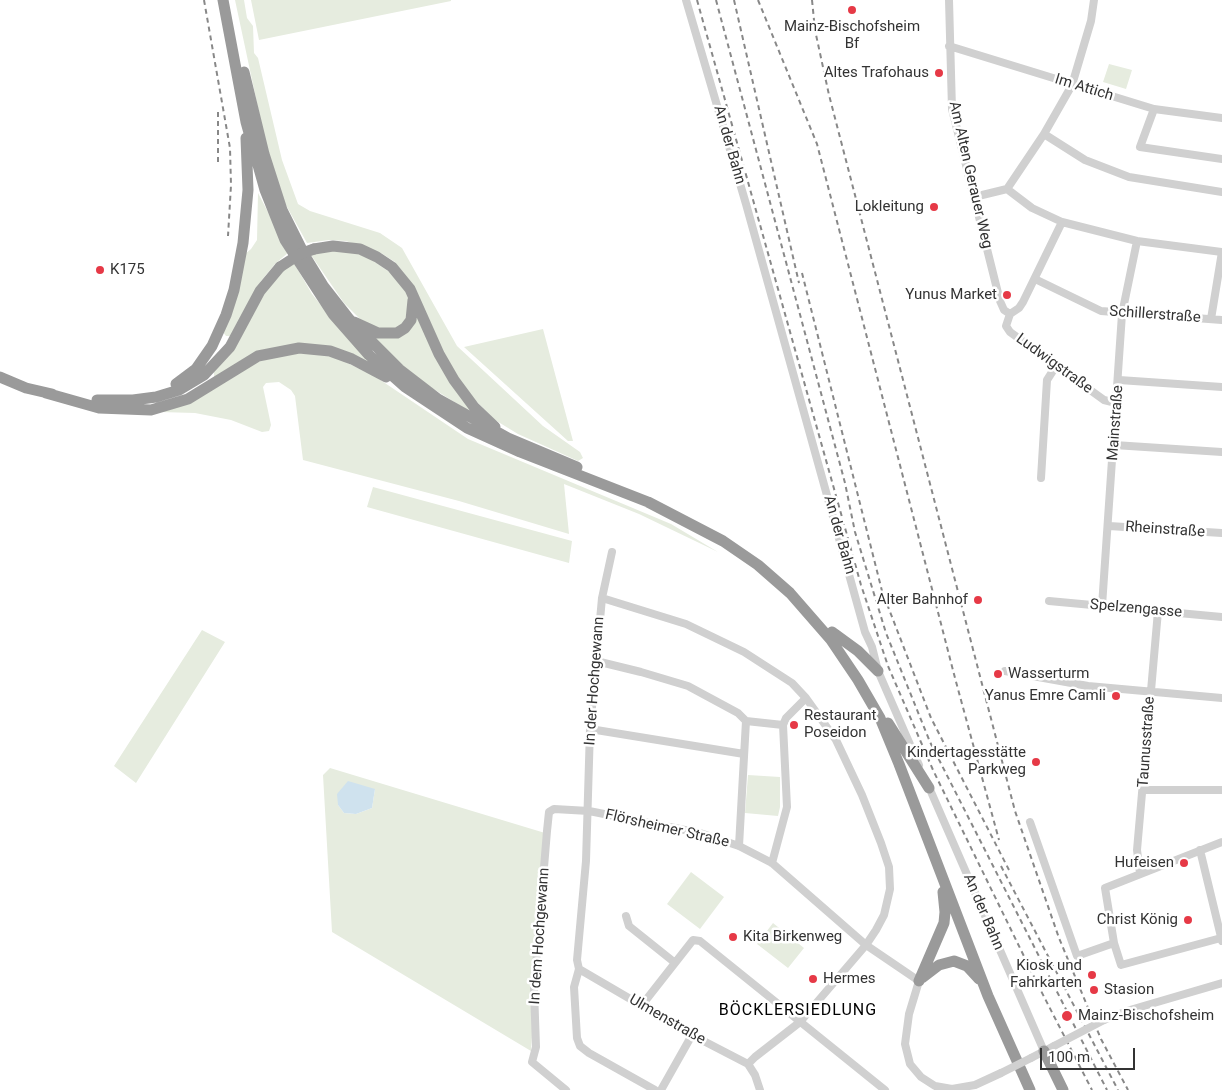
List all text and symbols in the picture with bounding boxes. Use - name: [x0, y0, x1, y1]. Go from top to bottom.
- marker: Mainz-Bischofsheim Bf: [846, 4, 858, 16]
- place label: Mainz-Bischofsheim Bf: [784, 18, 920, 53]
- place label: Altes Trafohaus: [824, 64, 929, 82]
- marker: Altes Trafohaus: [933, 67, 945, 79]
- street label: Im Attich: [1053, 71, 1115, 105]
- street label: Am Alten Gerauer Weg: [944, 100, 996, 250]
- street label: An der Bahn: [709, 104, 749, 186]
- place label: Lokleitung: [855, 198, 924, 216]
- marker: Lokleitung: [928, 201, 940, 213]
- place label: K175: [110, 261, 145, 279]
- marker: K175: [94, 264, 106, 276]
- place label: Yunus Market: [905, 286, 997, 304]
- marker: Yunus Market: [1001, 289, 1013, 301]
- street label: Schillerstraße: [1109, 303, 1201, 327]
- street label: Ludwigstraße: [1012, 330, 1096, 398]
- street label: Mainstraße: [1104, 385, 1128, 461]
- street label: An der Bahn: [819, 494, 859, 576]
- street label: Rheinstraße: [1125, 518, 1205, 542]
- place label: Alter Bahnhof: [877, 591, 968, 609]
- marker: Alter Bahnhof: [972, 594, 984, 606]
- street label: Spelzengasse: [1089, 596, 1183, 622]
- street label: In der Hochgewann: [582, 616, 608, 746]
- place label: Wasserturm: [1008, 665, 1090, 683]
- marker: Wasserturm: [992, 668, 1004, 680]
- place label: Yanus Emre Camli: [985, 687, 1106, 705]
- marker: Yanus Emre Camli: [1110, 690, 1122, 702]
- street label: Taunusstraße: [1135, 696, 1159, 788]
- place label: Restaurant Poseidon: [804, 707, 876, 742]
- marker: Restaurant Poseidon: [788, 719, 800, 731]
- place label: Kindertagesstätte Parkweg: [907, 744, 1026, 779]
- marker: Kindertagesstätte Parkweg: [1030, 756, 1042, 768]
- street label: Flörsheimer Straße: [603, 806, 731, 852]
- place label: Hufeisen: [1114, 854, 1174, 872]
- marker: Hufeisen: [1178, 857, 1190, 869]
- street label: In dem Hochgewann: [526, 867, 554, 1005]
- street label: An der Bahn: [959, 871, 1007, 953]
- place label: Christ König: [1097, 911, 1178, 929]
- marker: Christ König: [1182, 914, 1194, 926]
- place label: Kita Birkenweg: [743, 928, 842, 946]
- marker: Kita Birkenweg: [727, 931, 739, 943]
- place label: Kiosk und Fahrkarten: [1010, 957, 1082, 992]
- marker: Kiosk und Fahrkarten: [1086, 969, 1098, 981]
- place label: Hermes: [823, 970, 876, 988]
- marker: Hermes: [807, 973, 819, 985]
- place label: Stasion: [1104, 981, 1154, 999]
- marker: Stasion: [1088, 984, 1100, 996]
- street label: Ulmenstraße: [626, 991, 708, 1049]
- district label: BÖCKLERSIEDLUNG: [717, 1001, 879, 1021]
- place label: Mainz-Bischofsheim: [1078, 1007, 1214, 1025]
- marker: Mainz-Bischofsheim: [1060, 1009, 1074, 1023]
- scale bar: [1042, 1038, 1137, 1070]
- text: 100 m: [1048, 1048, 1090, 1066]

